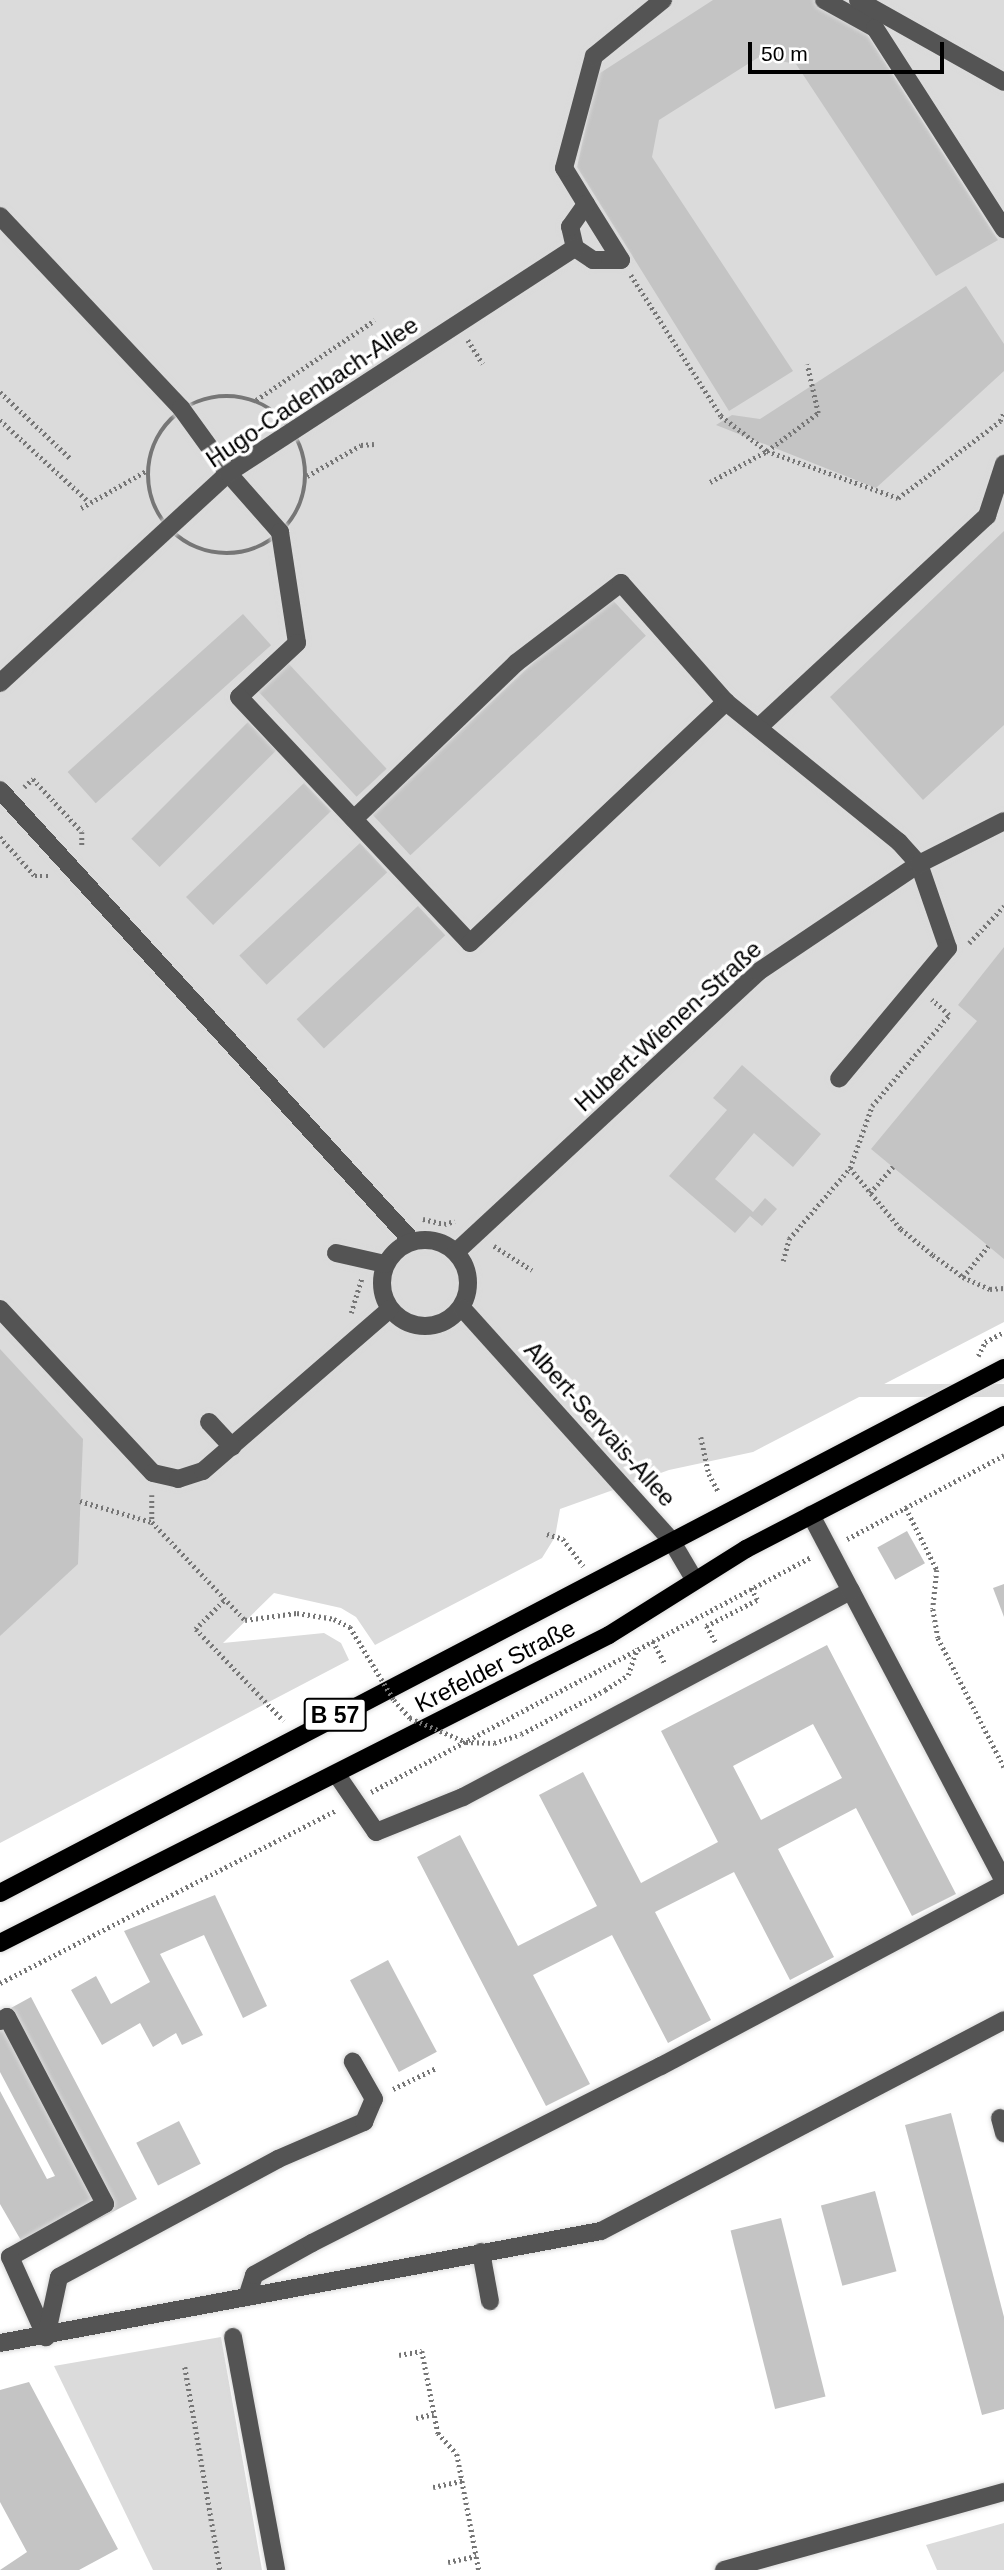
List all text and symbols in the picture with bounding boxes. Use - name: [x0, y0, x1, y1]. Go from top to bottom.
- scale bar: [752, 28, 948, 72]
- text: 50 m: [761, 42, 808, 65]
- street label: Hugo-Cadenbach-Allee: [201, 310, 423, 474]
- street label: Hubert-Wienen-Straße: [569, 935, 767, 1117]
- street label: Albert-Servais-Allee: [518, 1336, 682, 1512]
- street label: Krefelder Straße: [410, 1613, 580, 1719]
- road number: B 57: [304, 1696, 366, 1734]

